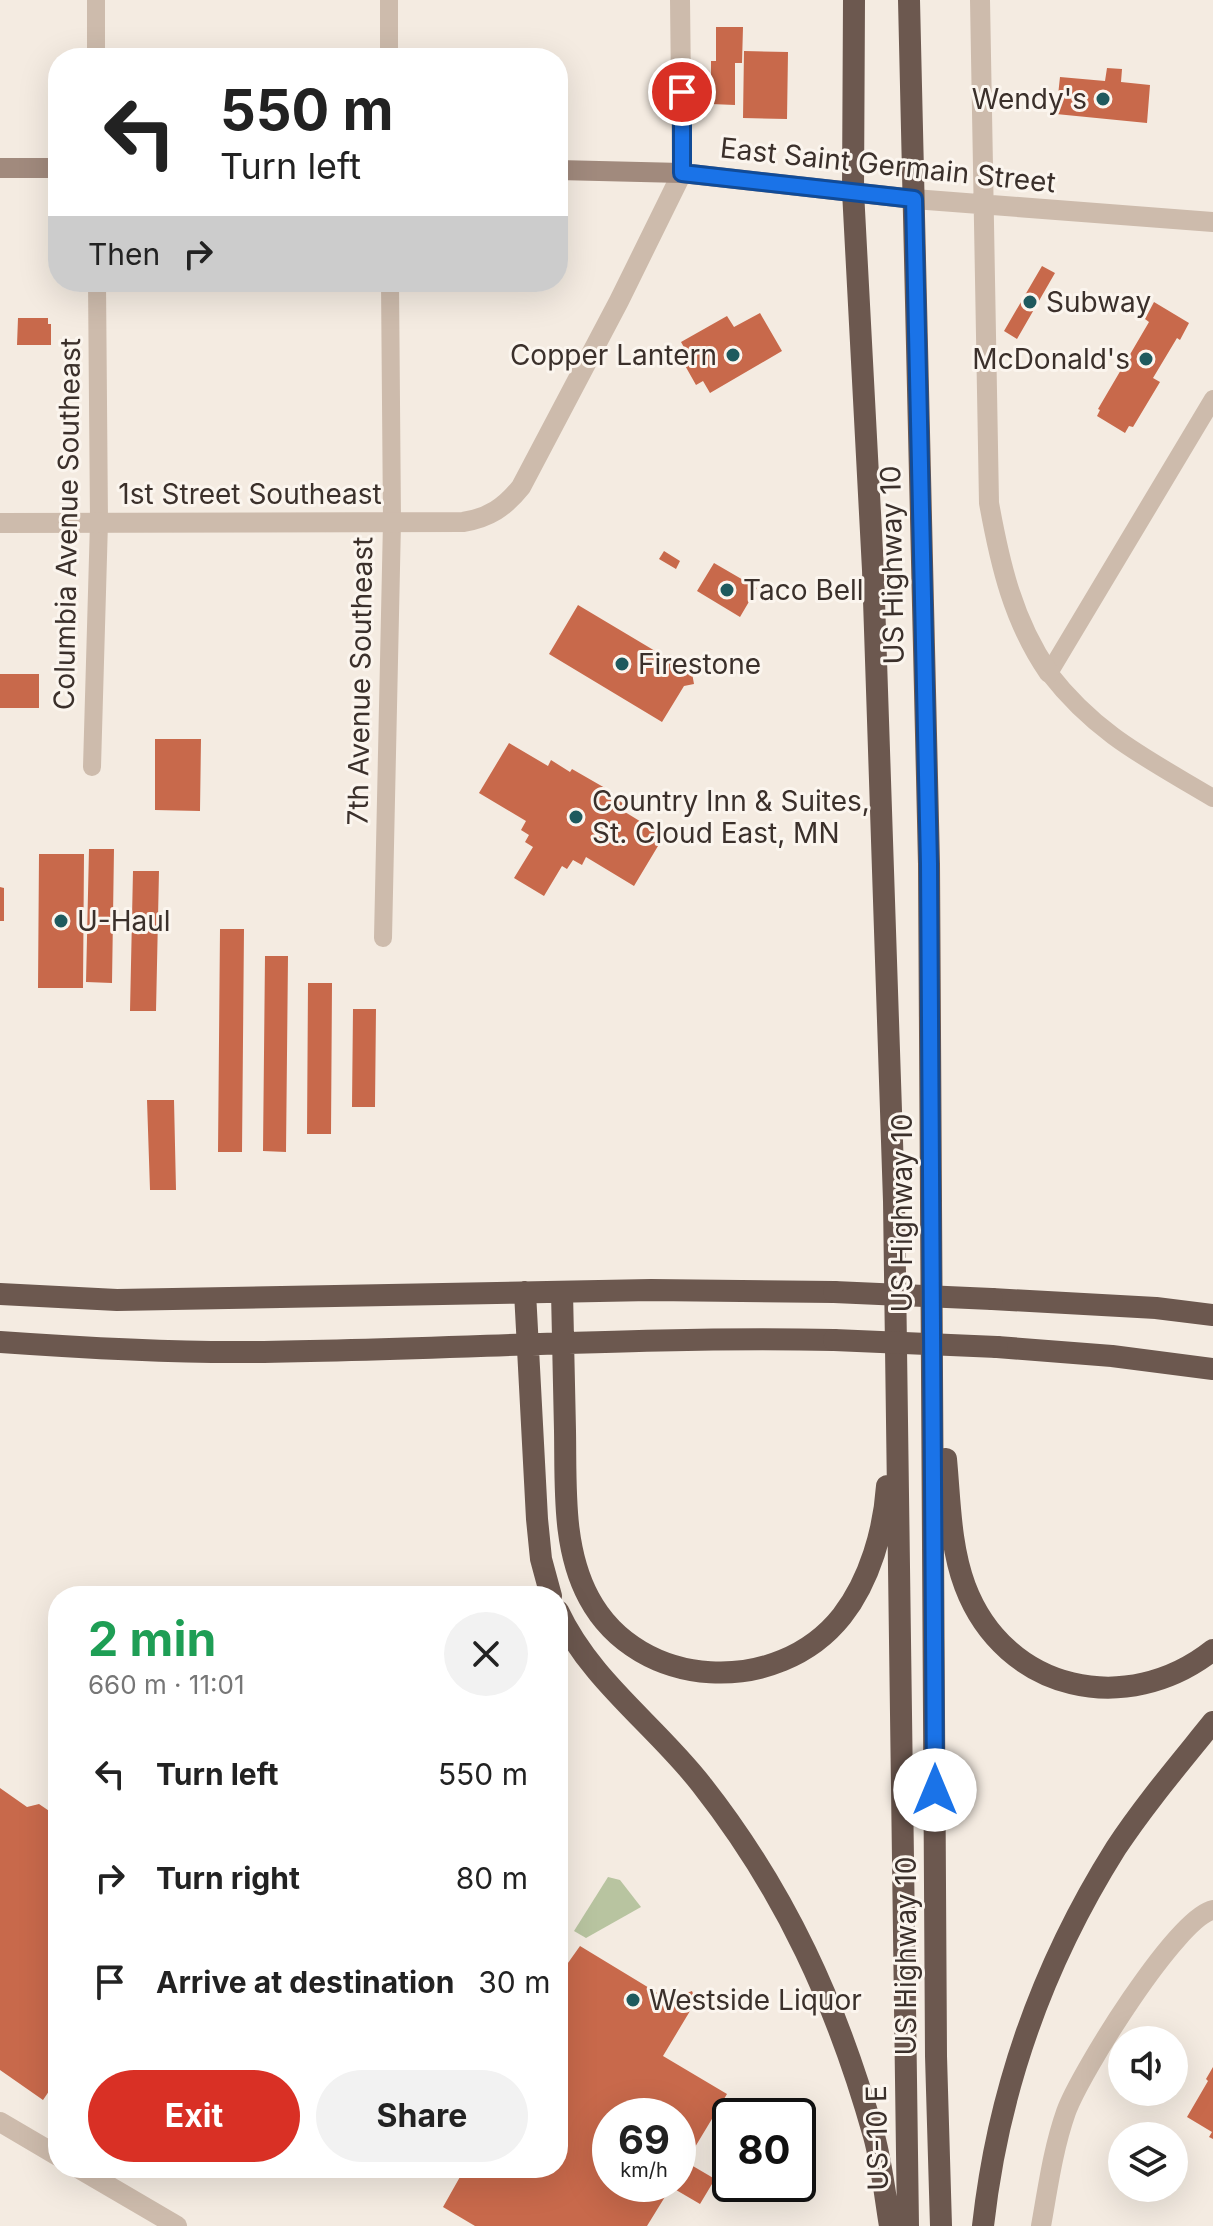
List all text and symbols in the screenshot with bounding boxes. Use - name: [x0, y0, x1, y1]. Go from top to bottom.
- pin: [648, 58, 716, 126]
- icon: arrive: [660, 70, 704, 114]
- text: 550 m: [220, 76, 394, 144]
- icon: left: [88, 80, 192, 184]
- place label: Wendy's: [972, 82, 1087, 116]
- marker: Wendy's: [1094, 90, 1112, 108]
- street label: East Saint Germain Street: [719, 130, 1057, 200]
- text: Turn left: [220, 144, 361, 188]
- icon: right: [176, 232, 220, 276]
- text: Then: [88, 236, 160, 272]
- place label: Subway: [1046, 285, 1151, 319]
- marker: Subway: [1021, 293, 1039, 311]
- street label: Columbia Avenue Southeast: [47, 338, 87, 710]
- place label: Copper Lantern: [510, 338, 717, 372]
- place label: McDonald's: [972, 342, 1130, 376]
- marker: Copper Lantern: [724, 346, 742, 364]
- marker: McDonald's: [1137, 350, 1155, 368]
- street label: US Highway 10: [873, 465, 911, 665]
- street label: 1st Street Southeast: [118, 477, 382, 511]
- street label: 7th Avenue Southeast: [340, 536, 380, 826]
- place label: Taco Bell: [743, 573, 864, 607]
- marker: Taco Bell: [718, 581, 736, 599]
- place label: Firestone: [638, 647, 761, 681]
- marker: Firestone: [613, 655, 631, 673]
- place label: Country Inn & Suites, St. Cloud East, MN: [592, 784, 870, 850]
- marker: Country Inn & Suites, St. Cloud East, MN: [567, 808, 585, 826]
- place label: U-Haul: [77, 904, 171, 938]
- marker: U-Haul: [52, 912, 70, 930]
- street label: US Highway 10: [885, 1114, 919, 1312]
- text: 2 min: [88, 1609, 216, 1668]
- button: close: [444, 1612, 528, 1696]
- text: 660 m · 11:01: [88, 1669, 244, 1700]
- position arrow: [893, 1748, 977, 1832]
- icon: left: [88, 1752, 132, 1796]
- text: Turn left: [156, 1756, 278, 1792]
- text: 550 m: [438, 1756, 528, 1792]
- icon: right: [88, 1856, 132, 1900]
- street label: US Highway 10: [889, 1857, 923, 2055]
- text: Turn right: [156, 1860, 300, 1896]
- text: 80 m: [456, 1860, 528, 1896]
- icon: arrive: [88, 1960, 132, 2004]
- text: Arrive at destination: [156, 1964, 454, 2000]
- text: 30 m: [478, 1964, 551, 2000]
- place label: Westside Liquor: [649, 1983, 862, 2017]
- marker: Westside Liquor: [624, 1991, 642, 2009]
- map controls: [1108, 2026, 1188, 2202]
- button: sound: [1108, 2026, 1188, 2106]
- button: Exit: [88, 2070, 300, 2162]
- button: Share: [316, 2070, 528, 2162]
- street label: US-10 E: [859, 2085, 895, 2191]
- speed limit sign: 80: [712, 2098, 816, 2202]
- text: 69: [618, 2115, 670, 2164]
- button: layers: [1108, 2122, 1188, 2202]
- text: km/h: [620, 2158, 668, 2182]

